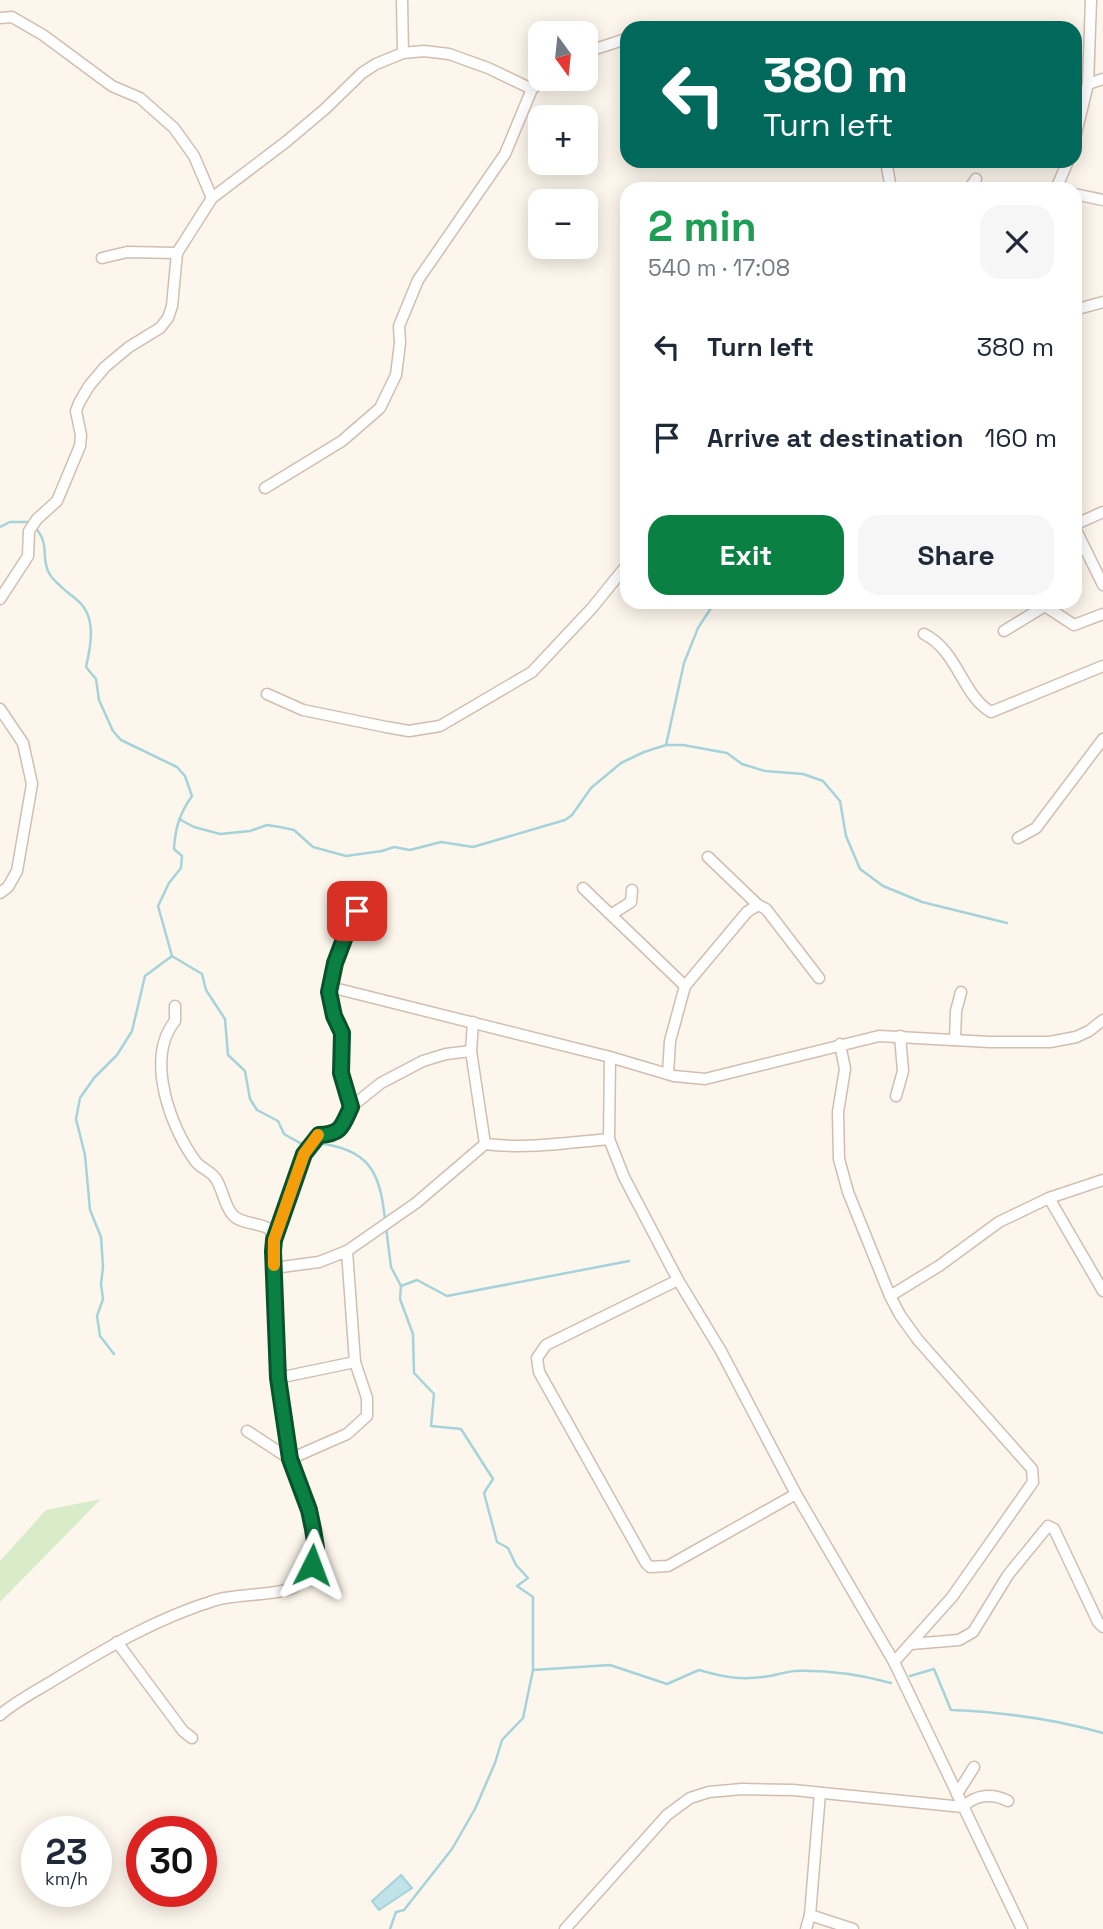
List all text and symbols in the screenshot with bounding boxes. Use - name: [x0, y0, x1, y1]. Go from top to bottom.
- north arrow: [528, 21, 598, 91]
- map controls: [528, 21, 598, 259]
- text: 380 m: [763, 44, 908, 106]
- icon: left: [648, 49, 739, 140]
- button: +: [528, 105, 598, 175]
- text: Turn left: [763, 105, 893, 145]
- button: −: [528, 189, 598, 259]
- text: 2 min: [648, 200, 757, 253]
- button: close: [980, 205, 1054, 279]
- text: 540 m · 17:08: [648, 253, 790, 283]
- icon: left: [648, 328, 686, 366]
- text: Turn left: [707, 330, 814, 364]
- text: 380 m: [976, 330, 1054, 364]
- icon: arrive: [648, 419, 686, 457]
- text: Arrive at destination: [707, 421, 964, 455]
- text: 160 m: [985, 421, 1057, 455]
- button: Exit: [648, 515, 844, 595]
- button: Share: [858, 515, 1054, 595]
- pin: [327, 881, 387, 941]
- icon: arrive: [338, 892, 376, 930]
- position arrow: [275, 1528, 349, 1602]
- speed limit sign: 30: [126, 1816, 217, 1907]
- text: 23: [45, 1830, 88, 1874]
- text: km/h: [45, 1867, 88, 1890]

